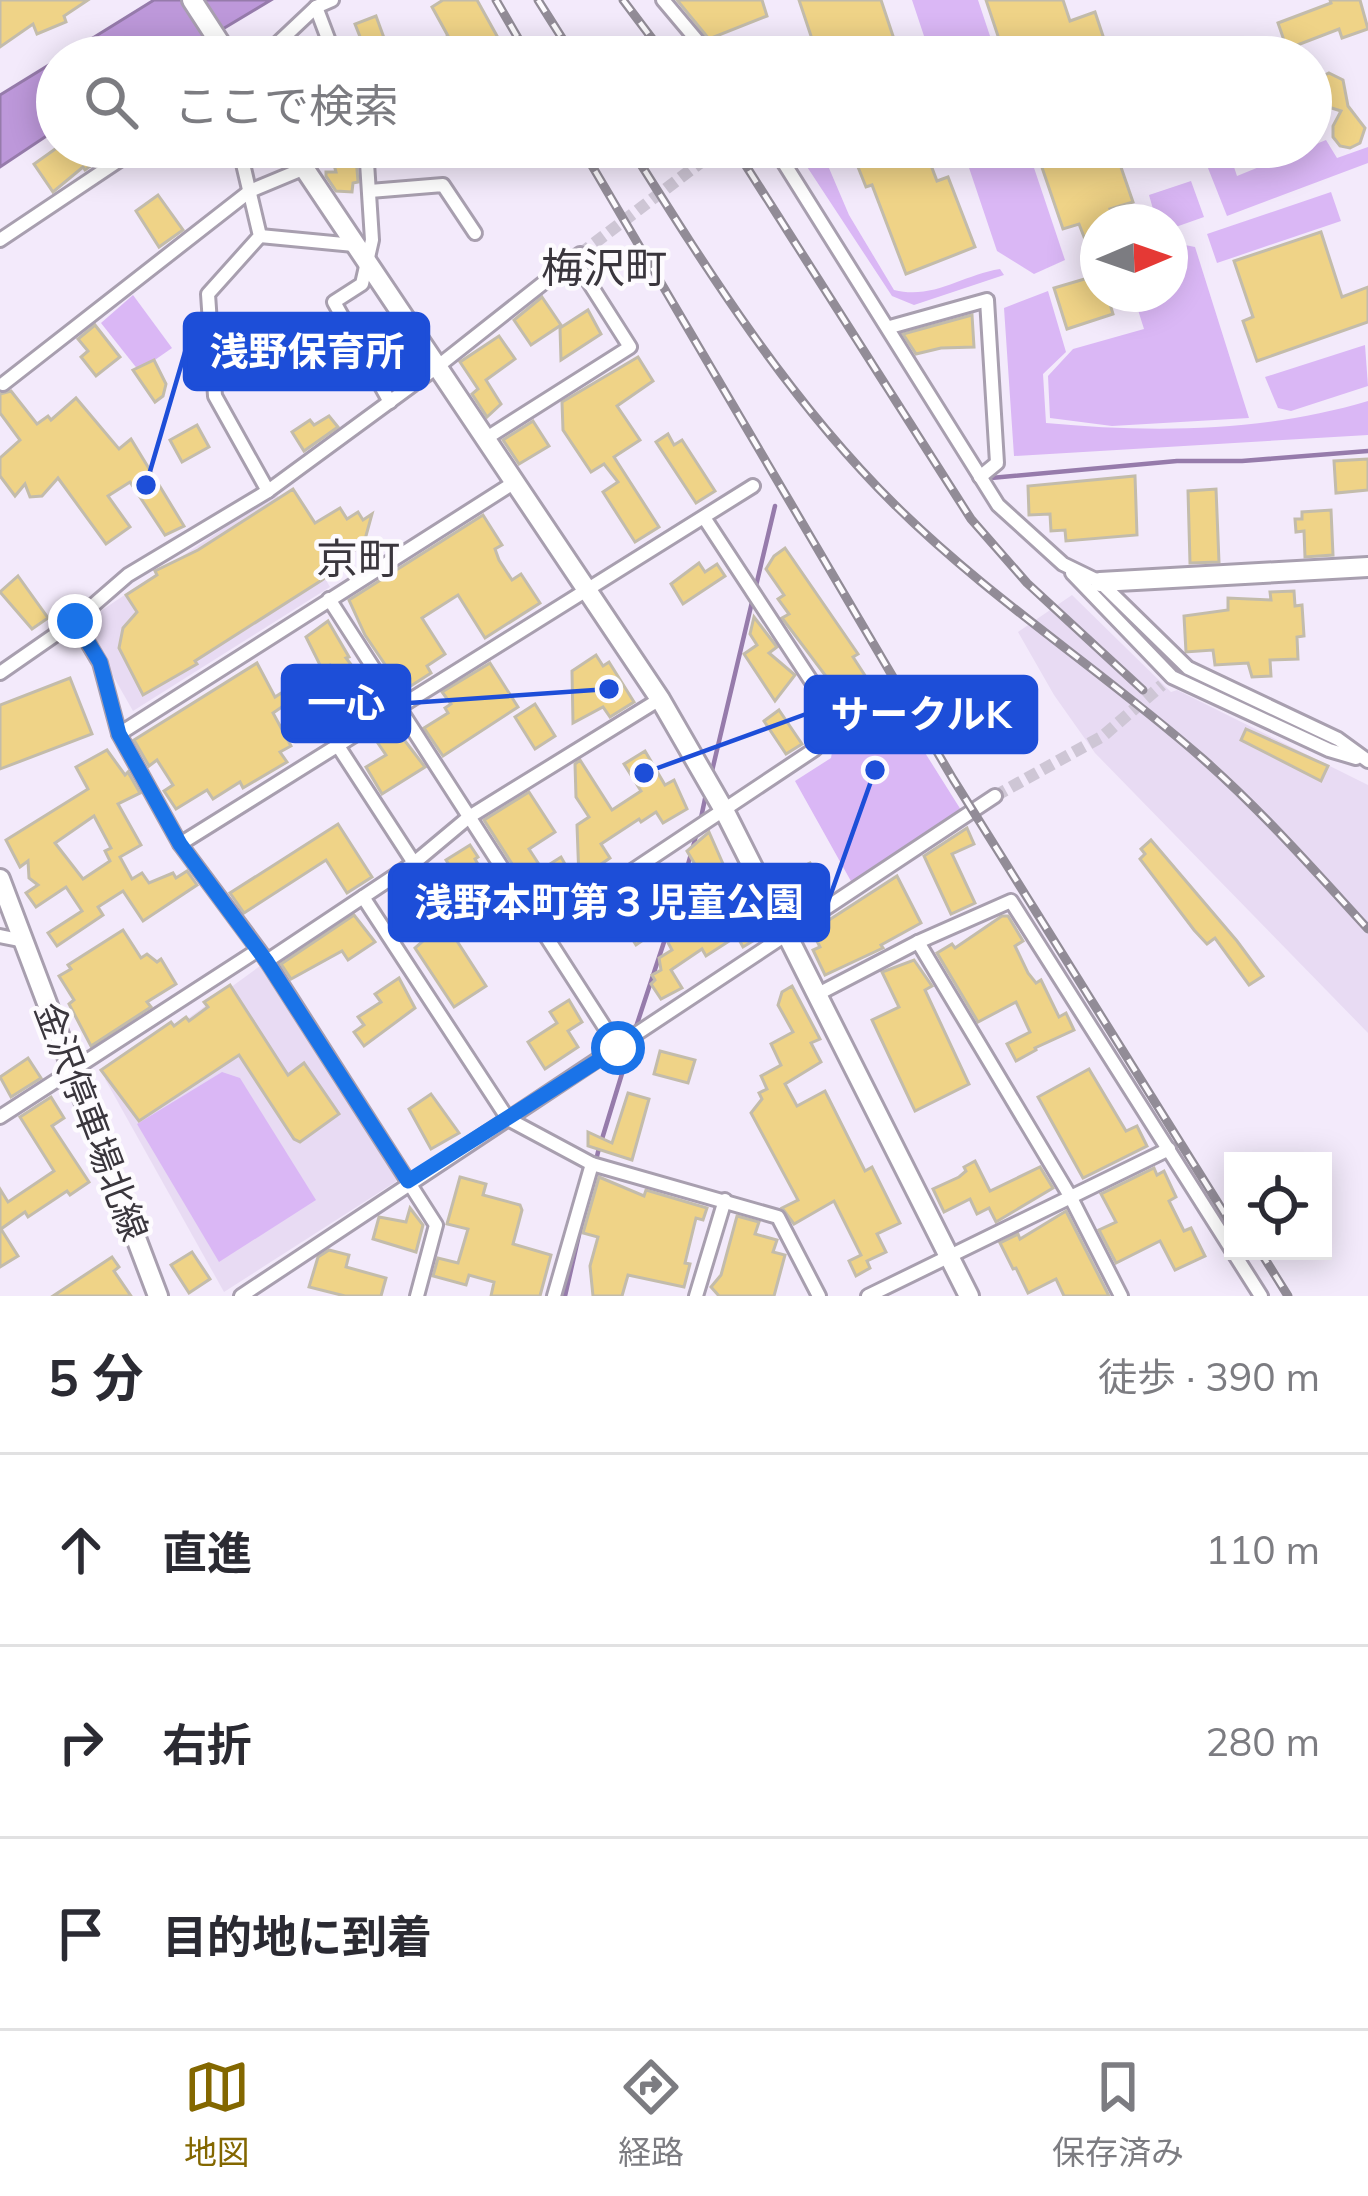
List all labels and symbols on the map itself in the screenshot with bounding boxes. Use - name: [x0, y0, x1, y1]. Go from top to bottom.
- north arrow: [1080, 204, 1188, 312]
- district label: 梅沢町: [541, 241, 667, 294]
- callout: 浅野保育所: [185, 314, 428, 389]
- text: 浅野保育所: [209, 326, 405, 375]
- district label: 京町: [316, 532, 400, 585]
- route end: [48, 594, 102, 648]
- callout: 一心: [283, 666, 409, 741]
- callout: サークルK: [806, 677, 1036, 752]
- text: 一心: [307, 678, 385, 727]
- text: サークルK: [831, 689, 1013, 738]
- callout: 浅野本町第３児童公園: [390, 865, 828, 940]
- text: 浅野本町第３児童公園: [414, 877, 804, 926]
- street label: 金沢停車場北線: [26, 995, 158, 1247]
- route start: [591, 1021, 645, 1075]

